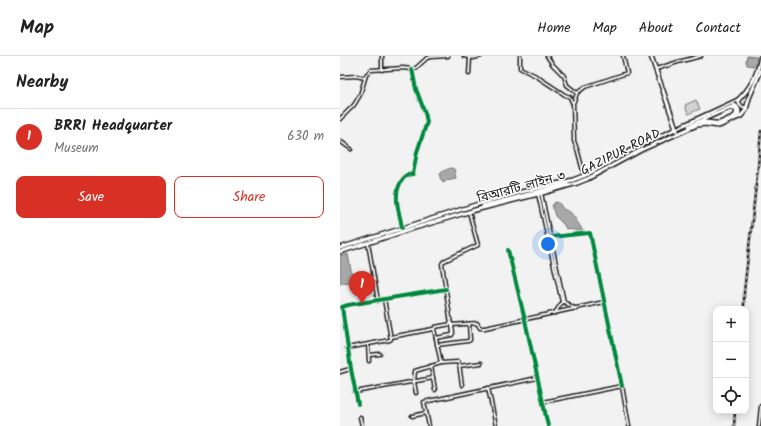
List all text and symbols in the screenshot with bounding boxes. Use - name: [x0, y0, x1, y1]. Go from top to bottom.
- text: Map: [20, 13, 54, 43]
- text: Home: [537, 17, 571, 39]
- text: Map: [593, 17, 617, 39]
- text: About: [639, 17, 673, 39]
- text: Contact: [695, 17, 741, 39]
- text: Nearby: [16, 69, 68, 96]
- text: BRRI Headquarter: [54, 114, 172, 138]
- street label: GAZIPUR ROAD: [577, 123, 664, 182]
- text: 1: [27, 126, 31, 147]
- text: 630 m: [287, 126, 324, 147]
- text: Museum: [54, 138, 99, 159]
- street label: বিআরটি লাইন ৩: [474, 166, 568, 210]
- button: Save: [16, 176, 166, 218]
- button: Share: [174, 176, 324, 218]
- your location: [538, 234, 558, 254]
- pin: 1: [349, 271, 375, 304]
- map controls: [713, 306, 749, 414]
- button: +: [713, 306, 749, 342]
- button: −: [713, 342, 749, 378]
- button: locate: [713, 378, 749, 414]

